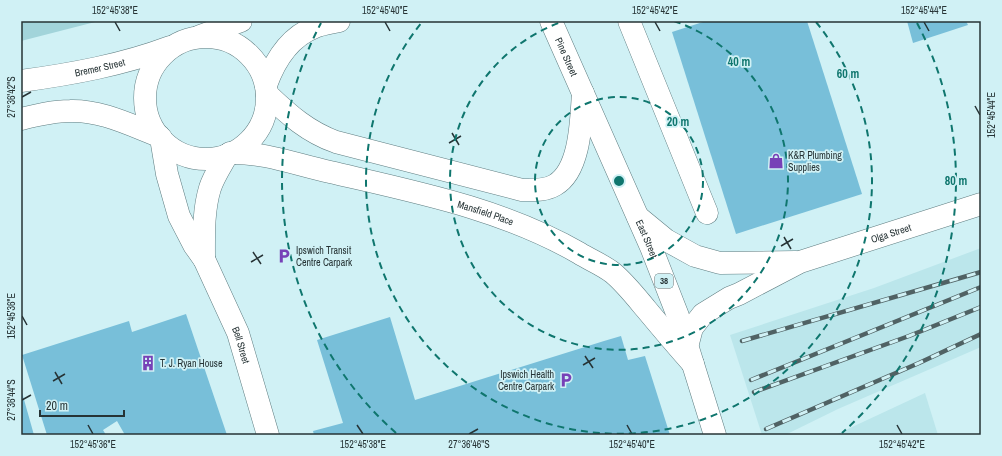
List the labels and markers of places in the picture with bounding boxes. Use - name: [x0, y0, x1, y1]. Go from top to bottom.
- place label: K&R Plumbing Supplies: [788, 149, 842, 174]
- shop icon: K&R Plumbing Supplies: [767, 152, 785, 170]
- centre of rings: [612, 174, 626, 188]
- place label: Ipswich Transit Centre Carpark: [296, 244, 353, 269]
- parking icon: Ipswich Transit Centre Carpark: [275, 247, 293, 265]
- building icon: T. J. Ryan House: [139, 354, 157, 372]
- place label: T. J. Ryan House: [160, 357, 223, 370]
- place label: Ipswich Health Centre Carpark: [498, 368, 555, 393]
- parking icon: Ipswich Health Centre Carpark: [557, 371, 575, 389]

